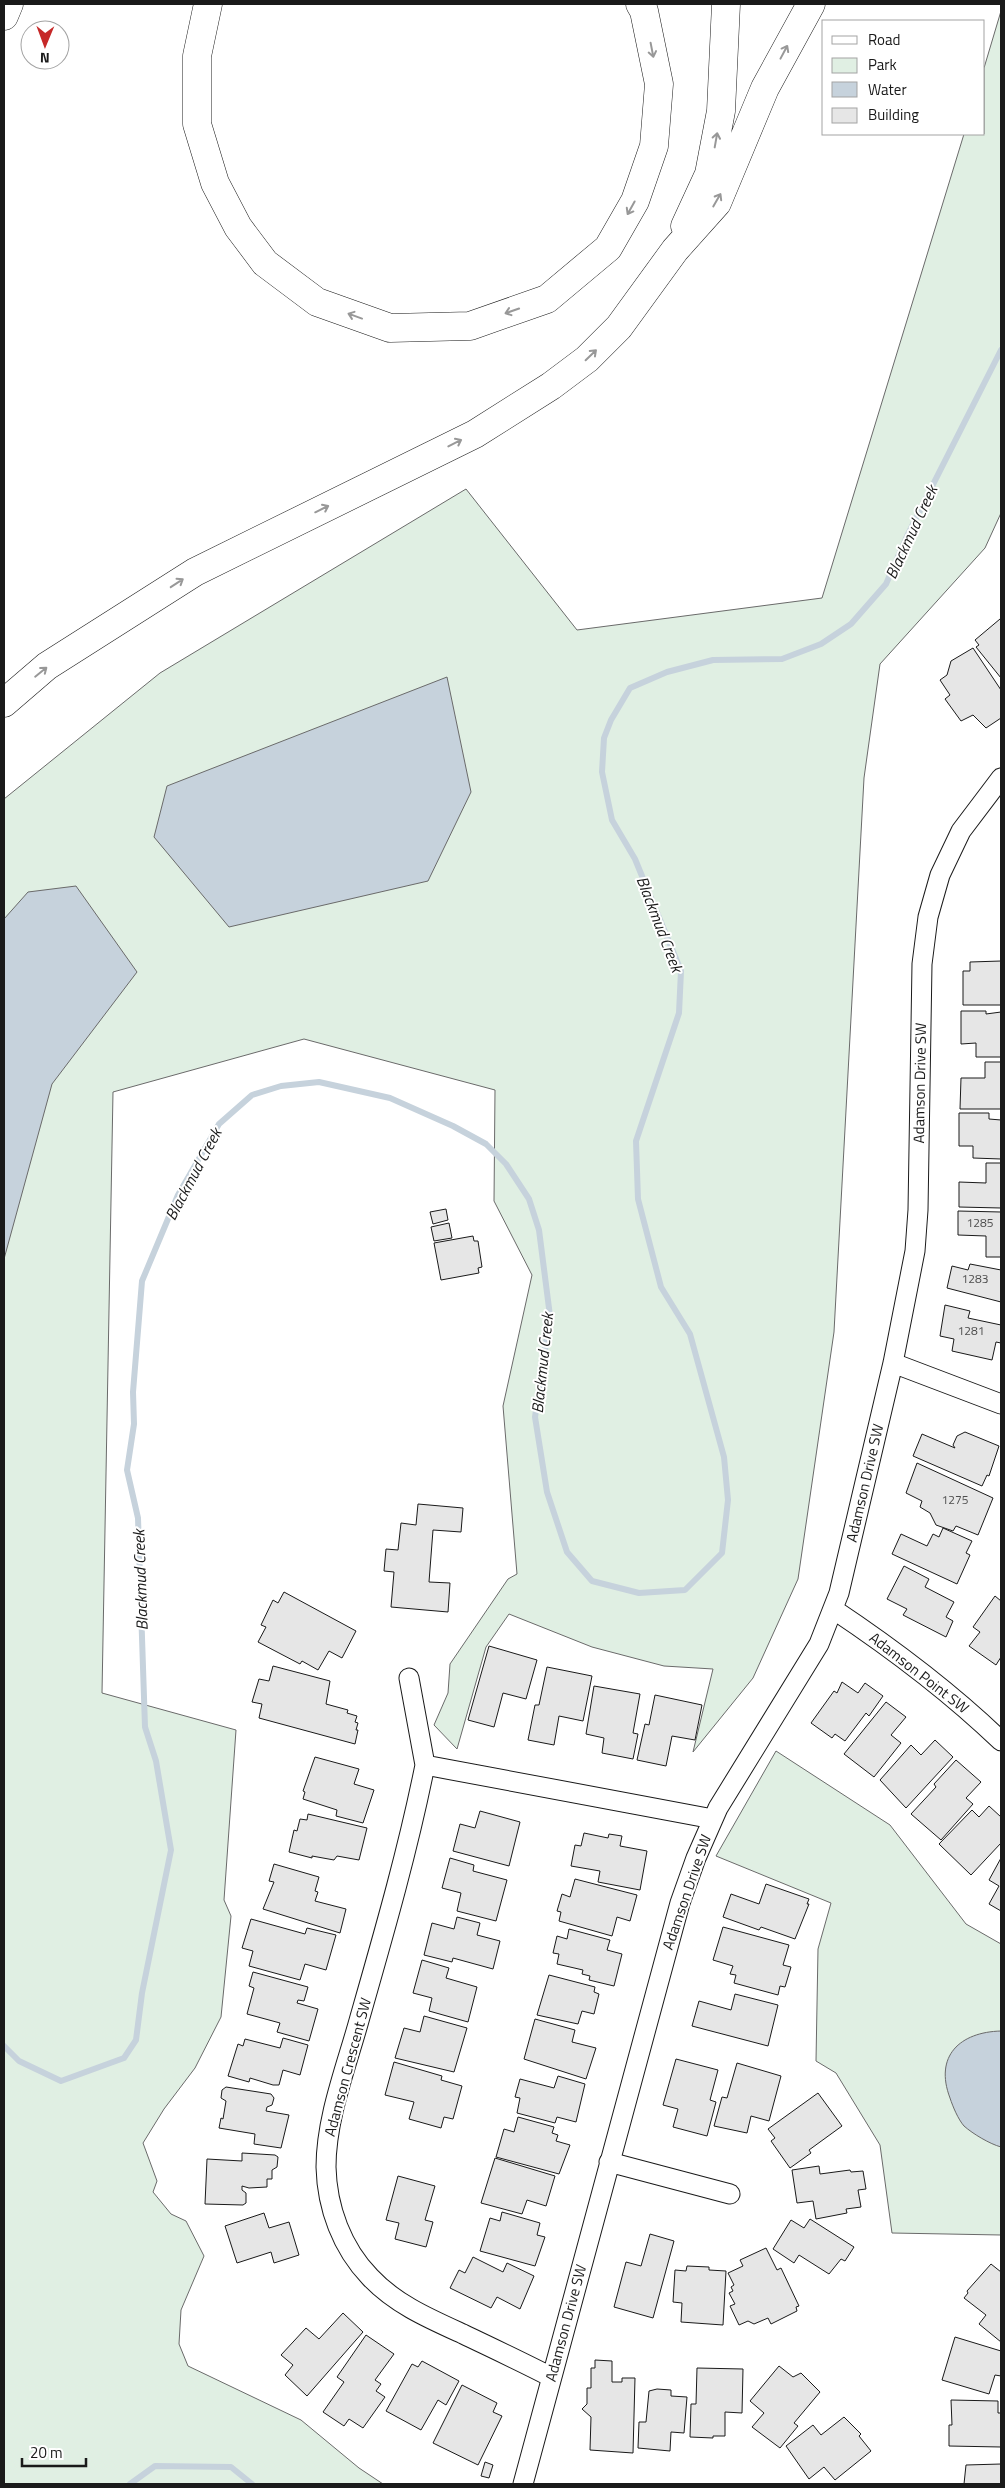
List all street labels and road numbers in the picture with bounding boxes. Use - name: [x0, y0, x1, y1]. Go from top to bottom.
- street label: Adamson Drive SW: [907, 1022, 932, 1143]
- street label: Adamson Drive SW: [840, 1422, 889, 1544]
- street label: Adamson Point SW: [864, 1626, 974, 1719]
- street label: Adamson Drive SW: [656, 1831, 717, 1953]
- street label: Adamson Crescent SW: [318, 1995, 377, 2139]
- street label: Adamson Drive SW: [539, 2262, 592, 2384]

